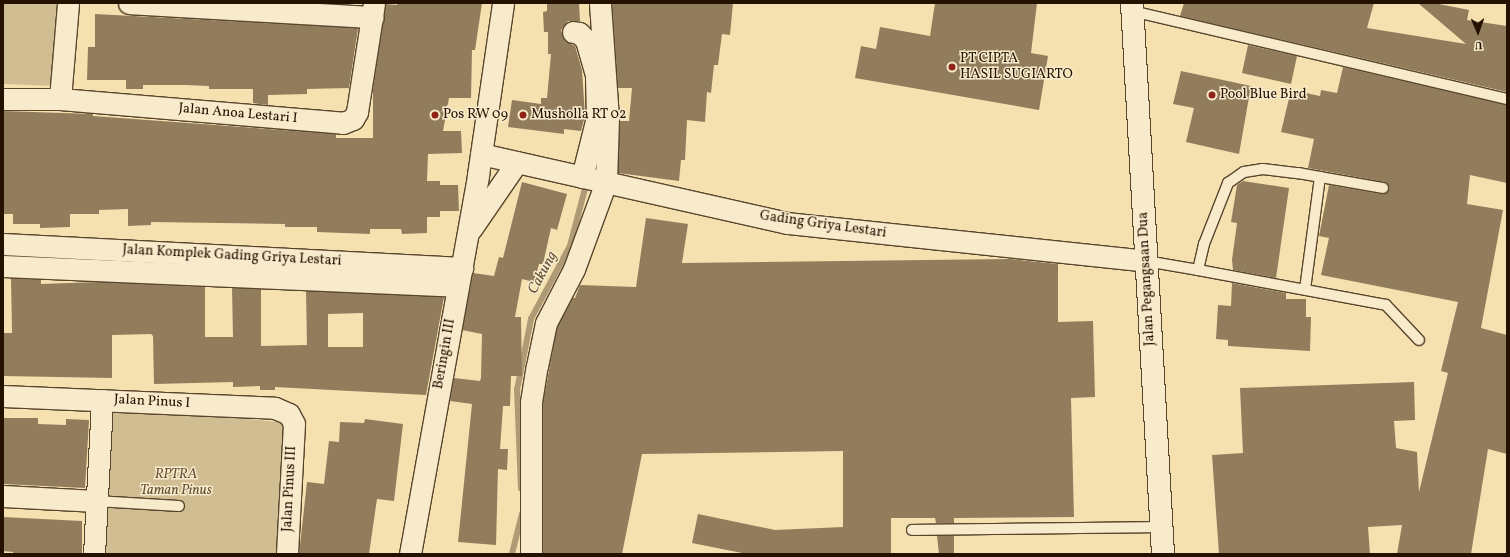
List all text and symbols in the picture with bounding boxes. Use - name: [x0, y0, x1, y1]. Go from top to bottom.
- north arrow: [1458, 12, 1498, 52]
- text: U: [1474, 37, 1482, 52]
- place label: PT CIPTA HASIL SUGIARTO: [960, 51, 1073, 84]
- marker: PT CIPTA HASIL SUGIARTO: [947, 62, 957, 72]
- place label: Pool Blue Bird: [1220, 87, 1307, 103]
- marker: Pool Blue Bird: [1207, 90, 1217, 100]
- street label: Jalan Anoa Lestari I: [178, 100, 298, 128]
- place label: Pos RW 09: [443, 107, 508, 123]
- place label: Musholla RT 02: [531, 107, 627, 123]
- marker: Pos RW 09: [430, 110, 440, 120]
- marker: Musholla RT 02: [518, 110, 528, 120]
- street label: Gading Griya Lestari: [759, 208, 887, 242]
- street label: Jalan Pegangsaan Dua: [1135, 212, 1159, 346]
- street label: Jalan Komplek Gading Griya Lestari: [122, 242, 342, 270]
- water label: Cakung: [524, 249, 562, 297]
- street label: Beringin III: [431, 317, 459, 391]
- street label: Jalan Pinus I: [113, 392, 191, 412]
- street label: Jalan Pinus III: [279, 446, 301, 532]
- park label: RPTRA Taman Pinus: [140, 467, 212, 500]

